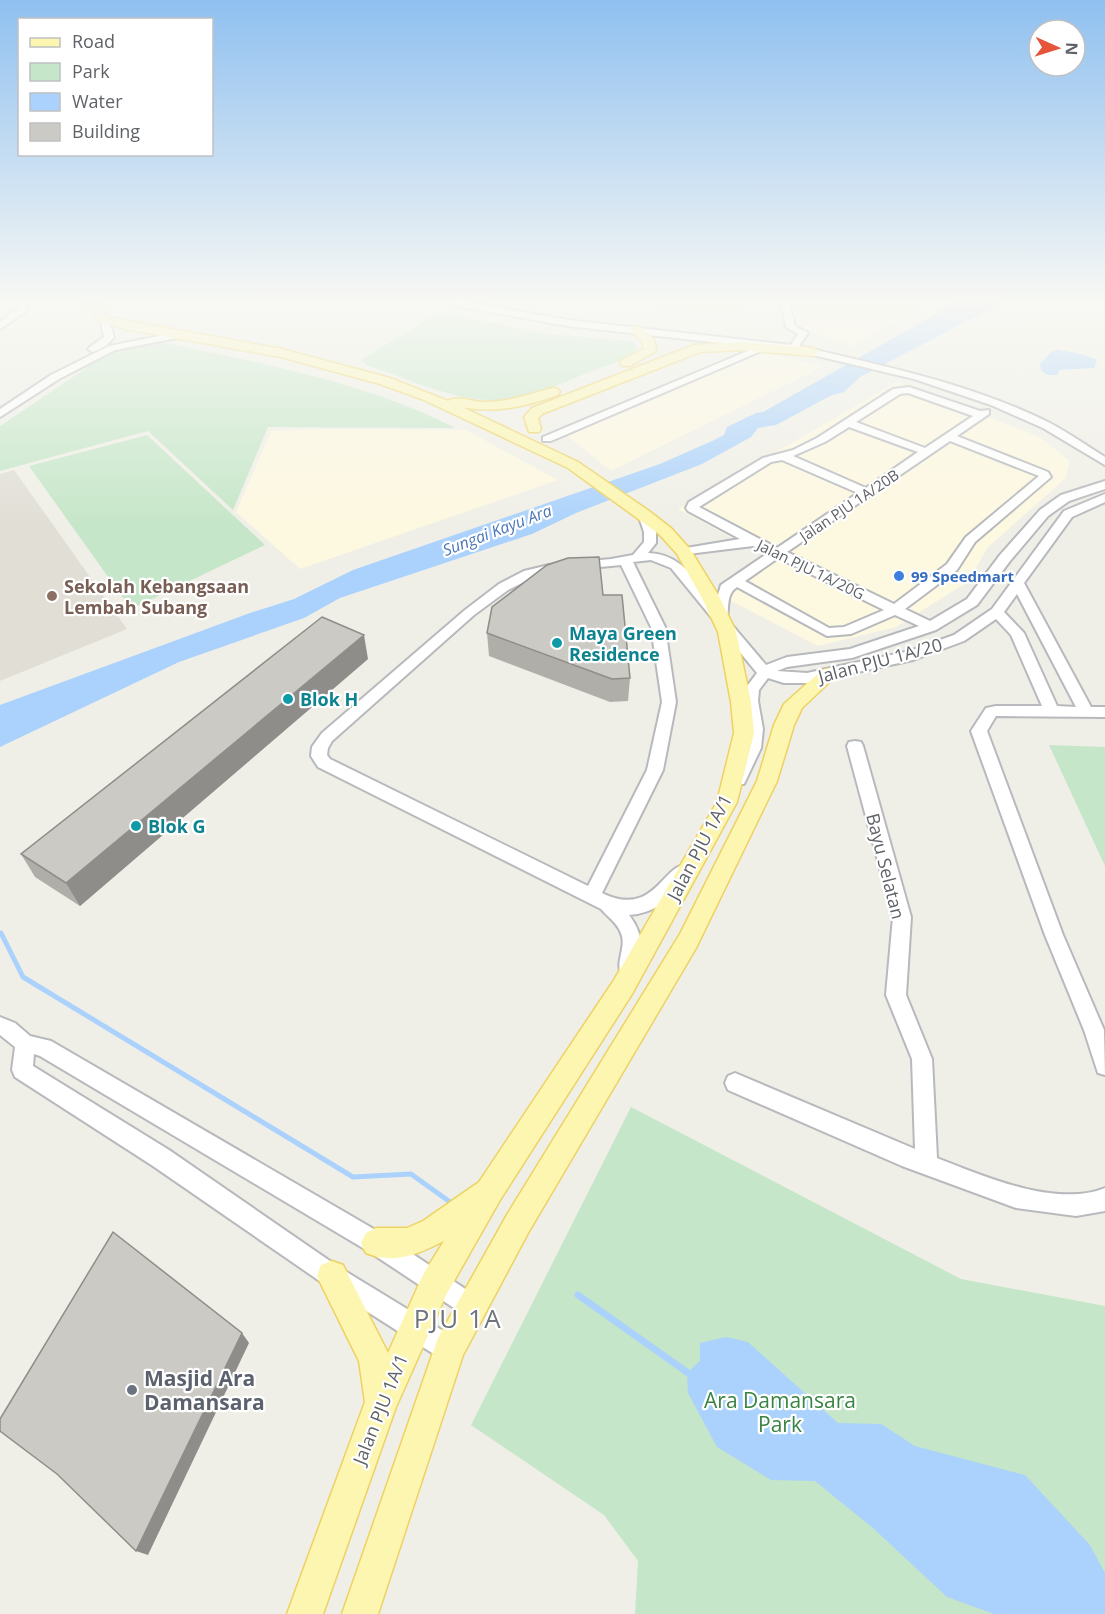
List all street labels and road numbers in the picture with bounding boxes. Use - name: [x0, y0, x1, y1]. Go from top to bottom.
- street label: Jalan PJU 1A/20B: [794, 464, 903, 547]
- street label: Jalan PJU 1A/20G: [752, 533, 868, 604]
- street label: Jalan PJU 1A/20: [813, 632, 945, 689]
- street label: Jalan PJU 1A/1: [660, 790, 737, 906]
- street label: Bayu Selatan: [861, 811, 911, 921]
- street label: Jalan PJU 1A/1: [346, 1350, 413, 1470]

